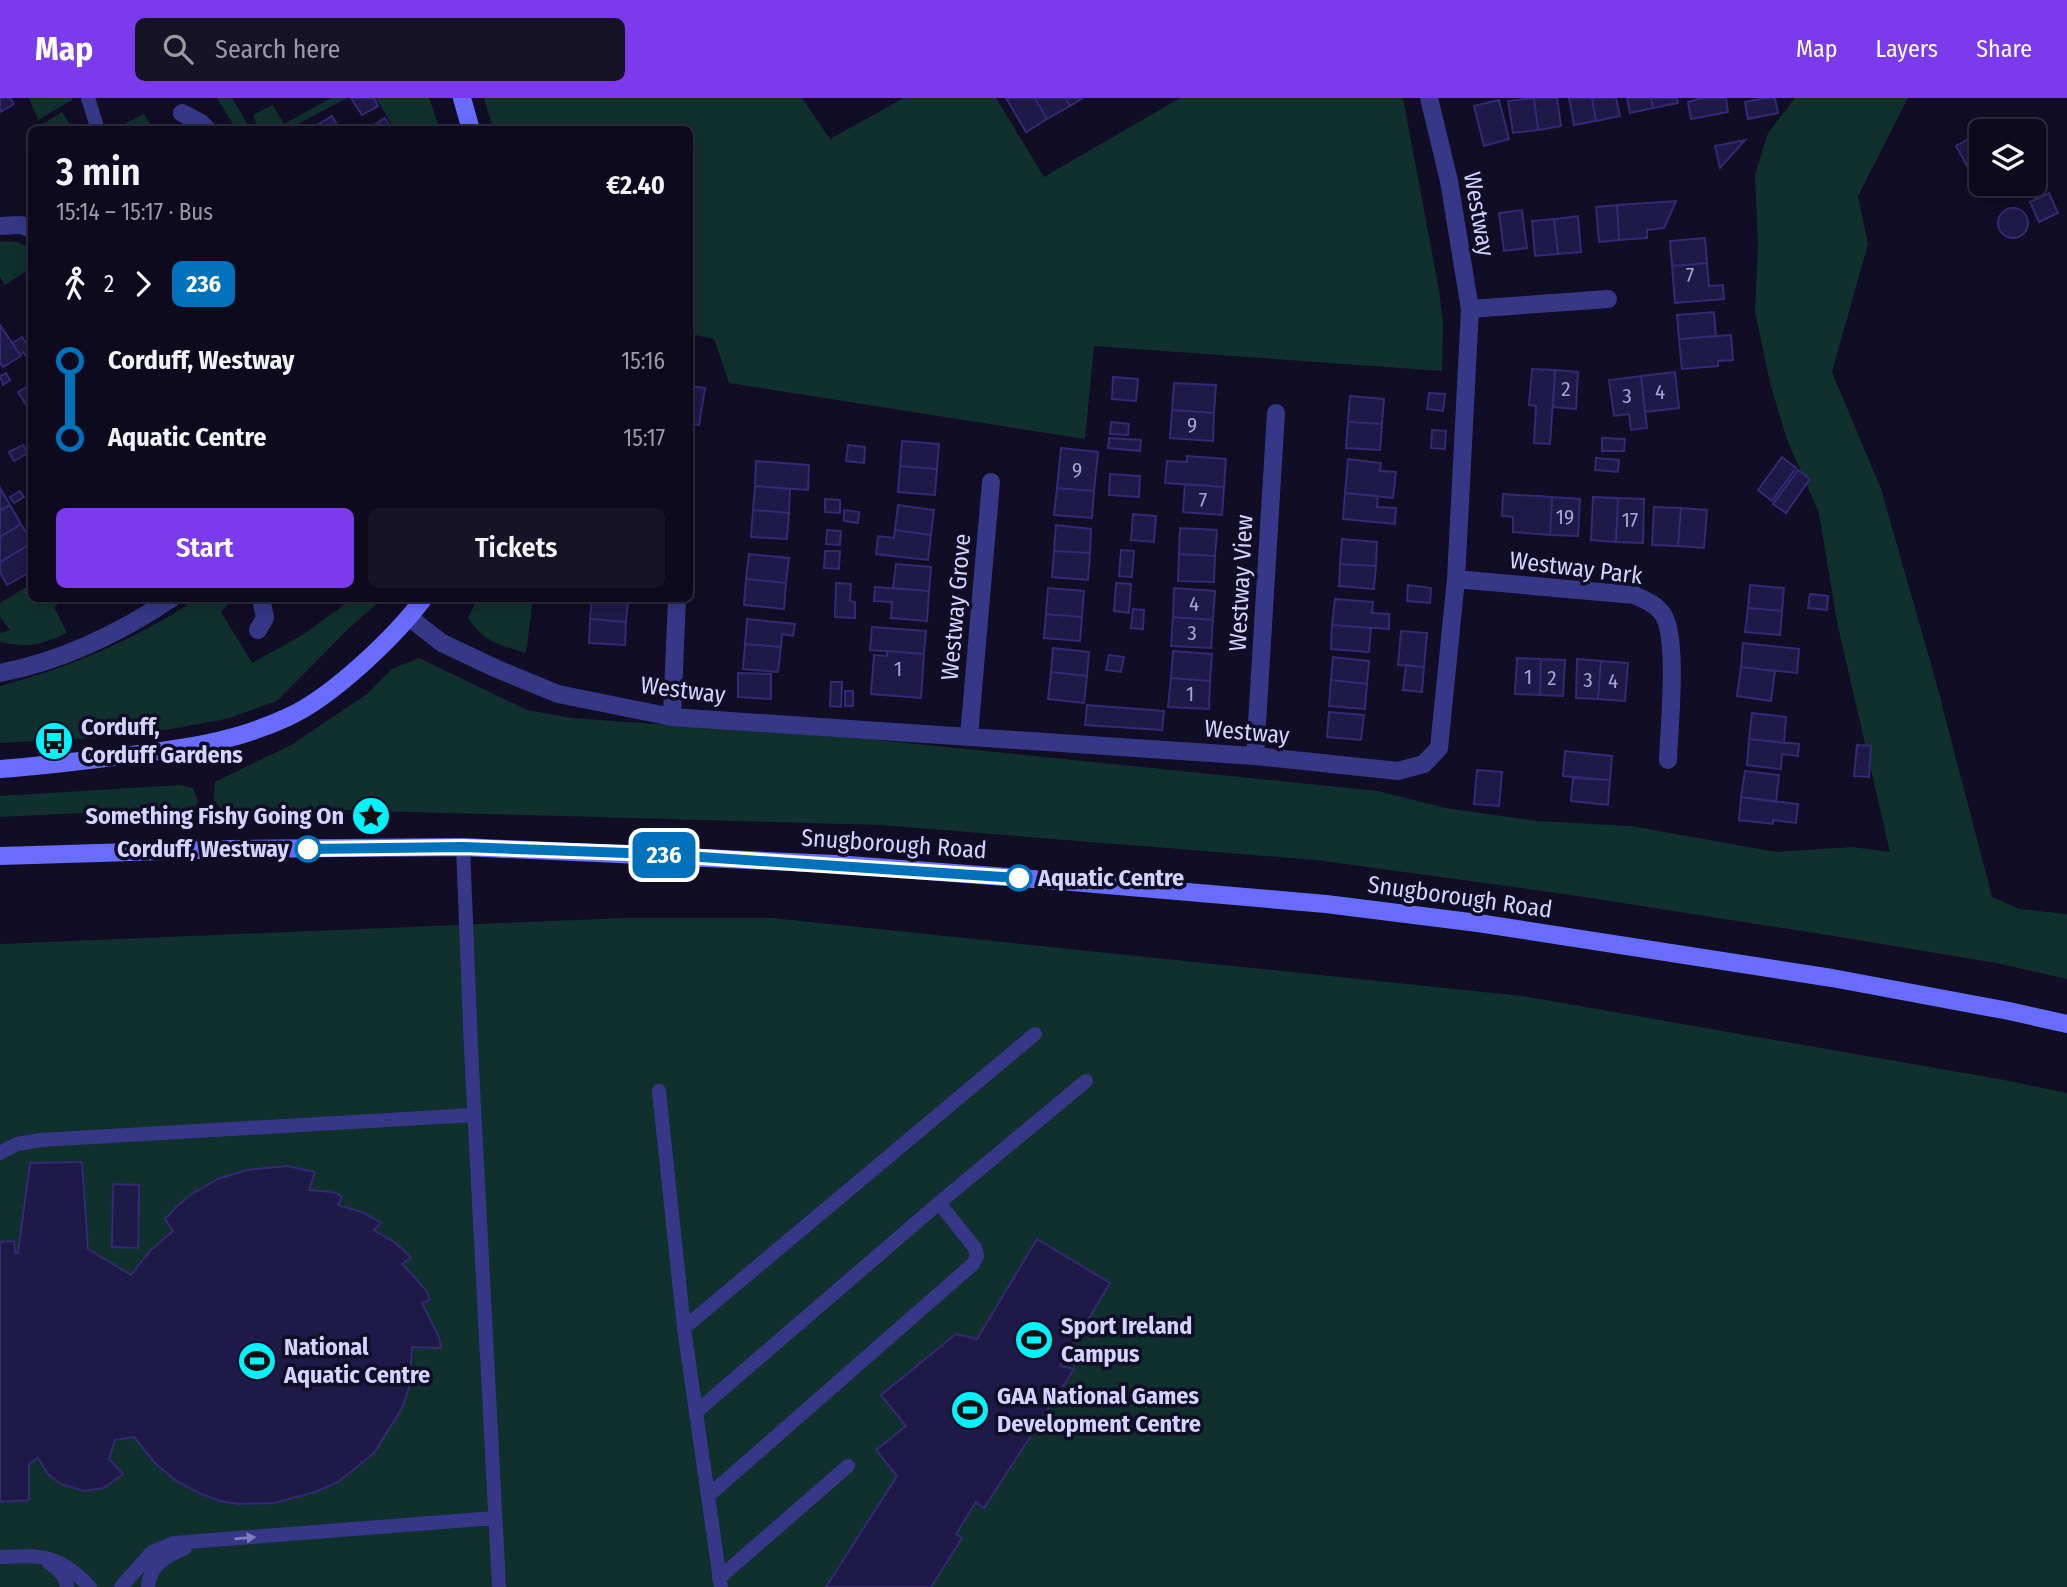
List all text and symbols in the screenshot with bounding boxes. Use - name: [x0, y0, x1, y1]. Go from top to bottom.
- search box: [135, 18, 625, 81]
- text: Map: [35, 29, 93, 69]
- icon: search: [159, 30, 197, 68]
- text: Search here: [215, 34, 340, 65]
- text: Map: [1796, 35, 1838, 63]
- text: Layers: [1876, 35, 1938, 63]
- text: Share: [1976, 35, 2032, 63]
- map controls: [1969, 119, 2046, 196]
- button: layers: [1969, 119, 2046, 196]
- text: 3 min: [56, 149, 141, 195]
- text: €2.40: [606, 170, 665, 201]
- street label: Westway: [1458, 170, 1500, 259]
- text: 15:14 – 15:17 · Bus: [56, 198, 213, 226]
- house number: 7: [1686, 262, 1694, 288]
- icon: walk: [56, 265, 94, 303]
- icon: forward: [124, 265, 162, 303]
- text: 2: [104, 270, 114, 298]
- text: 236: [186, 270, 221, 298]
- text: Corduff, Westway: [108, 345, 294, 376]
- text: 15:16: [621, 347, 665, 375]
- house number: 2: [1561, 376, 1571, 402]
- house number: 4: [1655, 379, 1665, 405]
- house number: 3: [1622, 383, 1632, 409]
- house number: 9: [1187, 412, 1197, 438]
- text: Aquatic Centre: [108, 422, 266, 453]
- text: 15:17: [623, 424, 665, 452]
- house number: 9: [1072, 457, 1082, 483]
- house number: 7: [1199, 487, 1207, 513]
- house number: 19: [1556, 504, 1574, 530]
- house number: 17: [1622, 507, 1638, 533]
- button: Start: [56, 508, 354, 588]
- button: Tickets: [368, 508, 665, 588]
- street label: Westway View: [1223, 514, 1259, 652]
- street label: Westway Grove: [936, 532, 976, 682]
- street label: Westway Park: [1508, 546, 1645, 590]
- house number: 4: [1189, 591, 1199, 617]
- house number: 3: [1187, 620, 1197, 646]
- house number: 1: [894, 656, 902, 682]
- house number: 1: [1524, 664, 1532, 690]
- house number: 2: [1547, 665, 1557, 691]
- house number: 3: [1583, 667, 1593, 693]
- house number: 4: [1608, 668, 1618, 694]
- street label: Westway: [639, 671, 727, 709]
- house number: 1: [1186, 681, 1194, 707]
- place label: Corduff, Corduff Gardens: [81, 713, 243, 769]
- street label: Westway: [1203, 714, 1291, 750]
- bus stop icon: Corduff, Corduff Gardens: [33, 720, 75, 762]
- place icon: Something Fishy Going On: [350, 795, 392, 837]
- place label: Something Fishy Going On: [86, 802, 344, 830]
- street label: Snugborough Road: [800, 824, 988, 864]
- line badge: 236: [624, 832, 704, 878]
- place label: Corduff, Westway: [117, 835, 290, 863]
- marker: Corduff, Westway: [295, 836, 321, 862]
- text: 236: [646, 841, 682, 869]
- place label: Aquatic Centre: [1037, 864, 1184, 892]
- marker: Aquatic Centre: [1006, 865, 1032, 891]
- street label: Snugborough Road: [1366, 870, 1554, 924]
- place label: Sport Ireland Campus: [1061, 1312, 1192, 1368]
- sports icon: Sport Ireland Campus: [1013, 1319, 1055, 1361]
- place label: National Aquatic Centre: [283, 1333, 430, 1389]
- sports icon: National Aquatic Centre: [236, 1340, 278, 1382]
- place label: GAA National Games Development Centre: [997, 1382, 1201, 1438]
- sports icon: GAA National Games Development Centre: [949, 1389, 991, 1431]
- one-way arrow: [234, 1532, 256, 1543]

